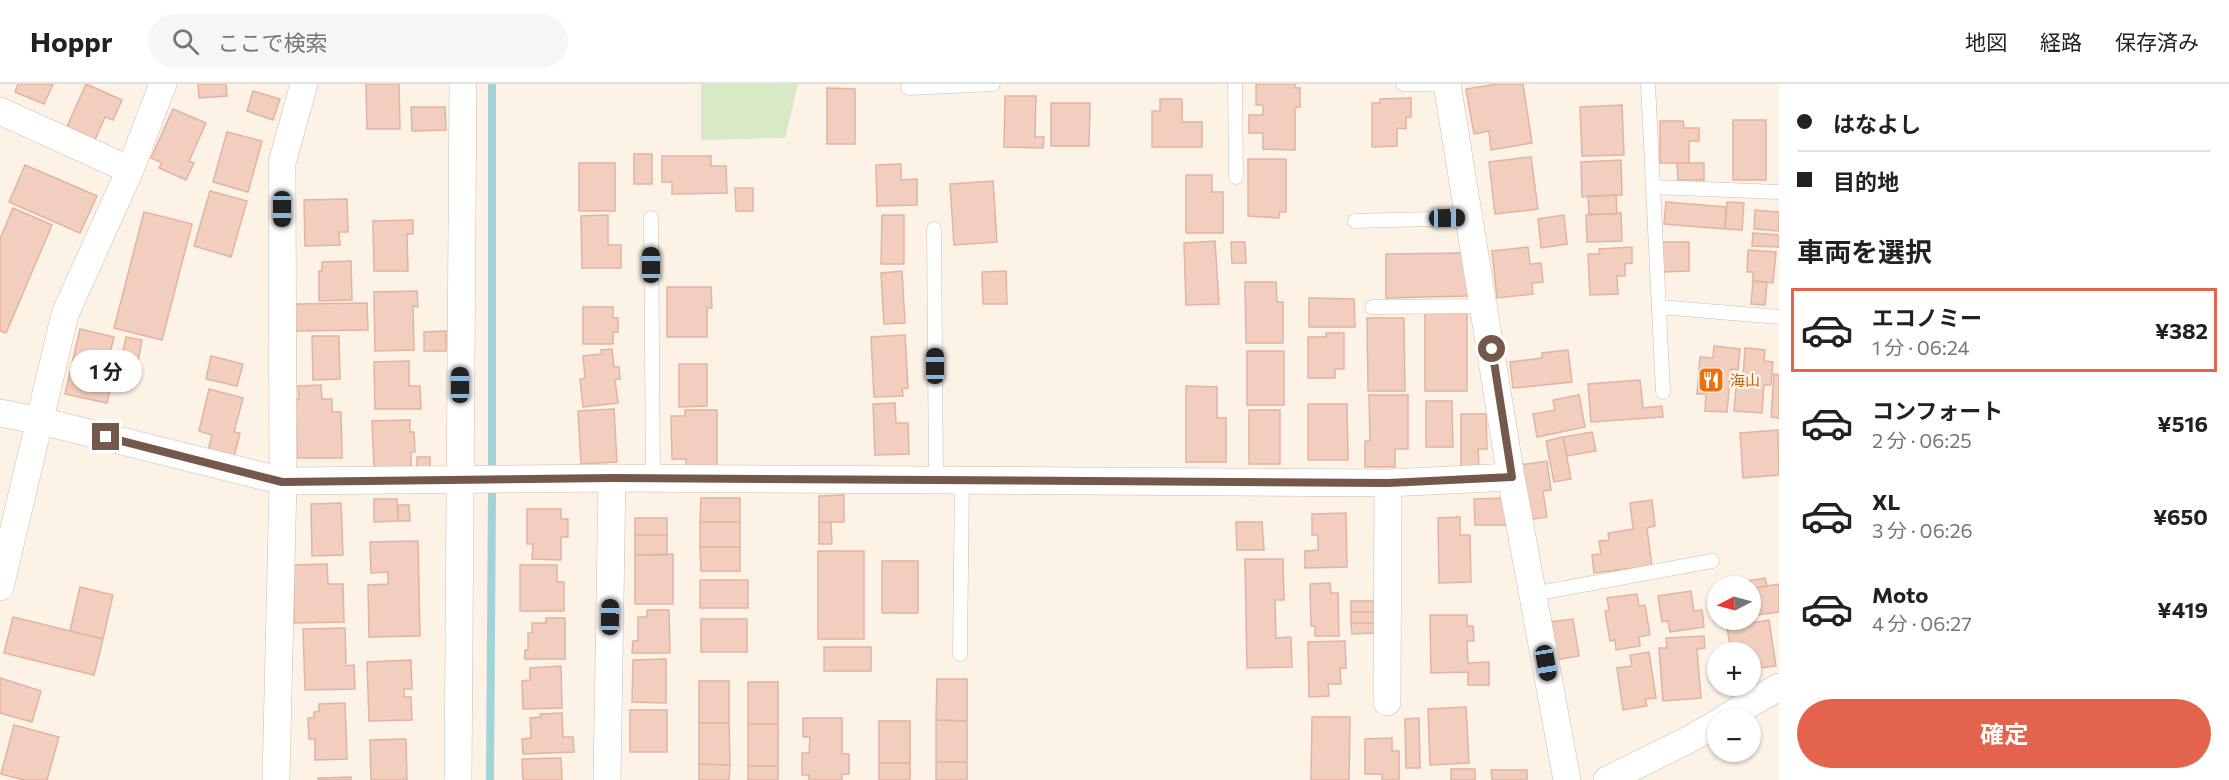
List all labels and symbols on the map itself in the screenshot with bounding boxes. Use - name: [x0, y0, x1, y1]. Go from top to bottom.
- car: [273, 191, 291, 227]
- car: [1429, 209, 1465, 227]
- car: [642, 247, 660, 283]
- route start: [1478, 335, 1505, 362]
- car: [926, 348, 944, 384]
- callout: 1 分: [70, 350, 142, 392]
- restaurant icon: 海山: [1696, 365, 1726, 395]
- car: [451, 367, 469, 403]
- place label: 海山: [1730, 371, 1760, 389]
- route end: [92, 423, 119, 450]
- north arrow: [1707, 576, 1761, 630]
- car: [601, 599, 619, 635]
- car: [1534, 644, 1558, 682]

